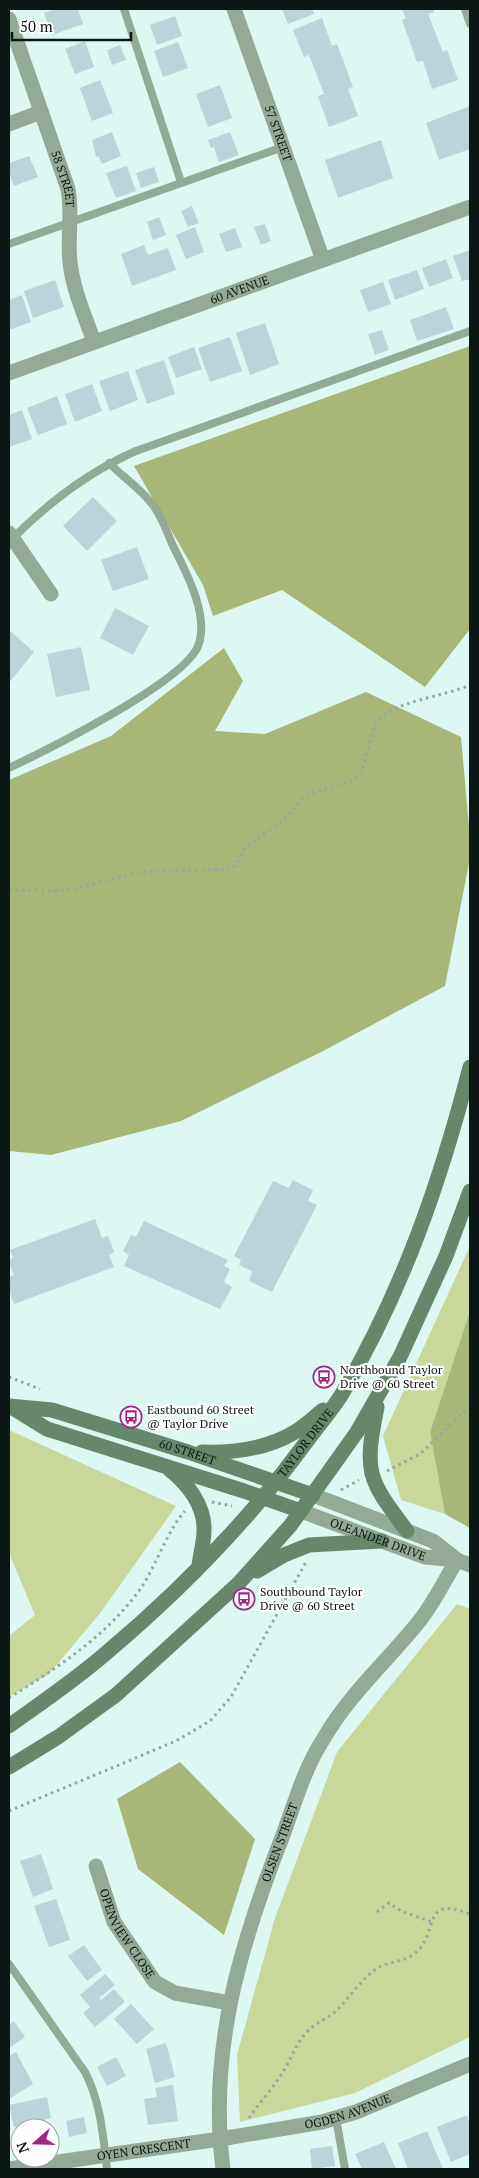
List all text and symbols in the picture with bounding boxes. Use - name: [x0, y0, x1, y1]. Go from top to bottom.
- scale bar: [12, 10, 131, 42]
- text: 50 m: [20, 16, 53, 36]
- street label: 57 STREET: [262, 103, 296, 164]
- street label: 58 STREET: [48, 148, 78, 208]
- street label: 60 AVENUE: [208, 272, 271, 307]
- place label: Northbound Taylor Drive @ 60 Street: [340, 1362, 443, 1391]
- bus stop icon: Northbound Taylor Drive @ 60 Street: [312, 1365, 336, 1389]
- place label: Eastbound 60 Street @ Taylor Drive: [147, 1402, 255, 1431]
- bus stop icon: Eastbound 60 Street @ Taylor Drive: [119, 1405, 143, 1429]
- street label: TAYLOR DRIVE: [274, 1405, 337, 1480]
- street label: 60 STREET: [157, 1436, 218, 1468]
- street label: OLEANDER DRIVE: [328, 1514, 428, 1564]
- place label: Southbound Taylor Drive @ 60 Street: [260, 1584, 363, 1613]
- bus stop icon: Southbound Taylor Drive @ 60 Street: [232, 1587, 256, 1611]
- street label: OLSEN STREET: [258, 1800, 301, 1884]
- street label: OPENVIEW CLOSE: [97, 1887, 158, 1981]
- street label: OGDEN AVENUE: [303, 2090, 393, 2132]
- north arrow: [10, 2118, 60, 2168]
- street label: OYEN CRESCENT: [96, 2135, 192, 2163]
- text: N: [11, 2139, 33, 2156]

